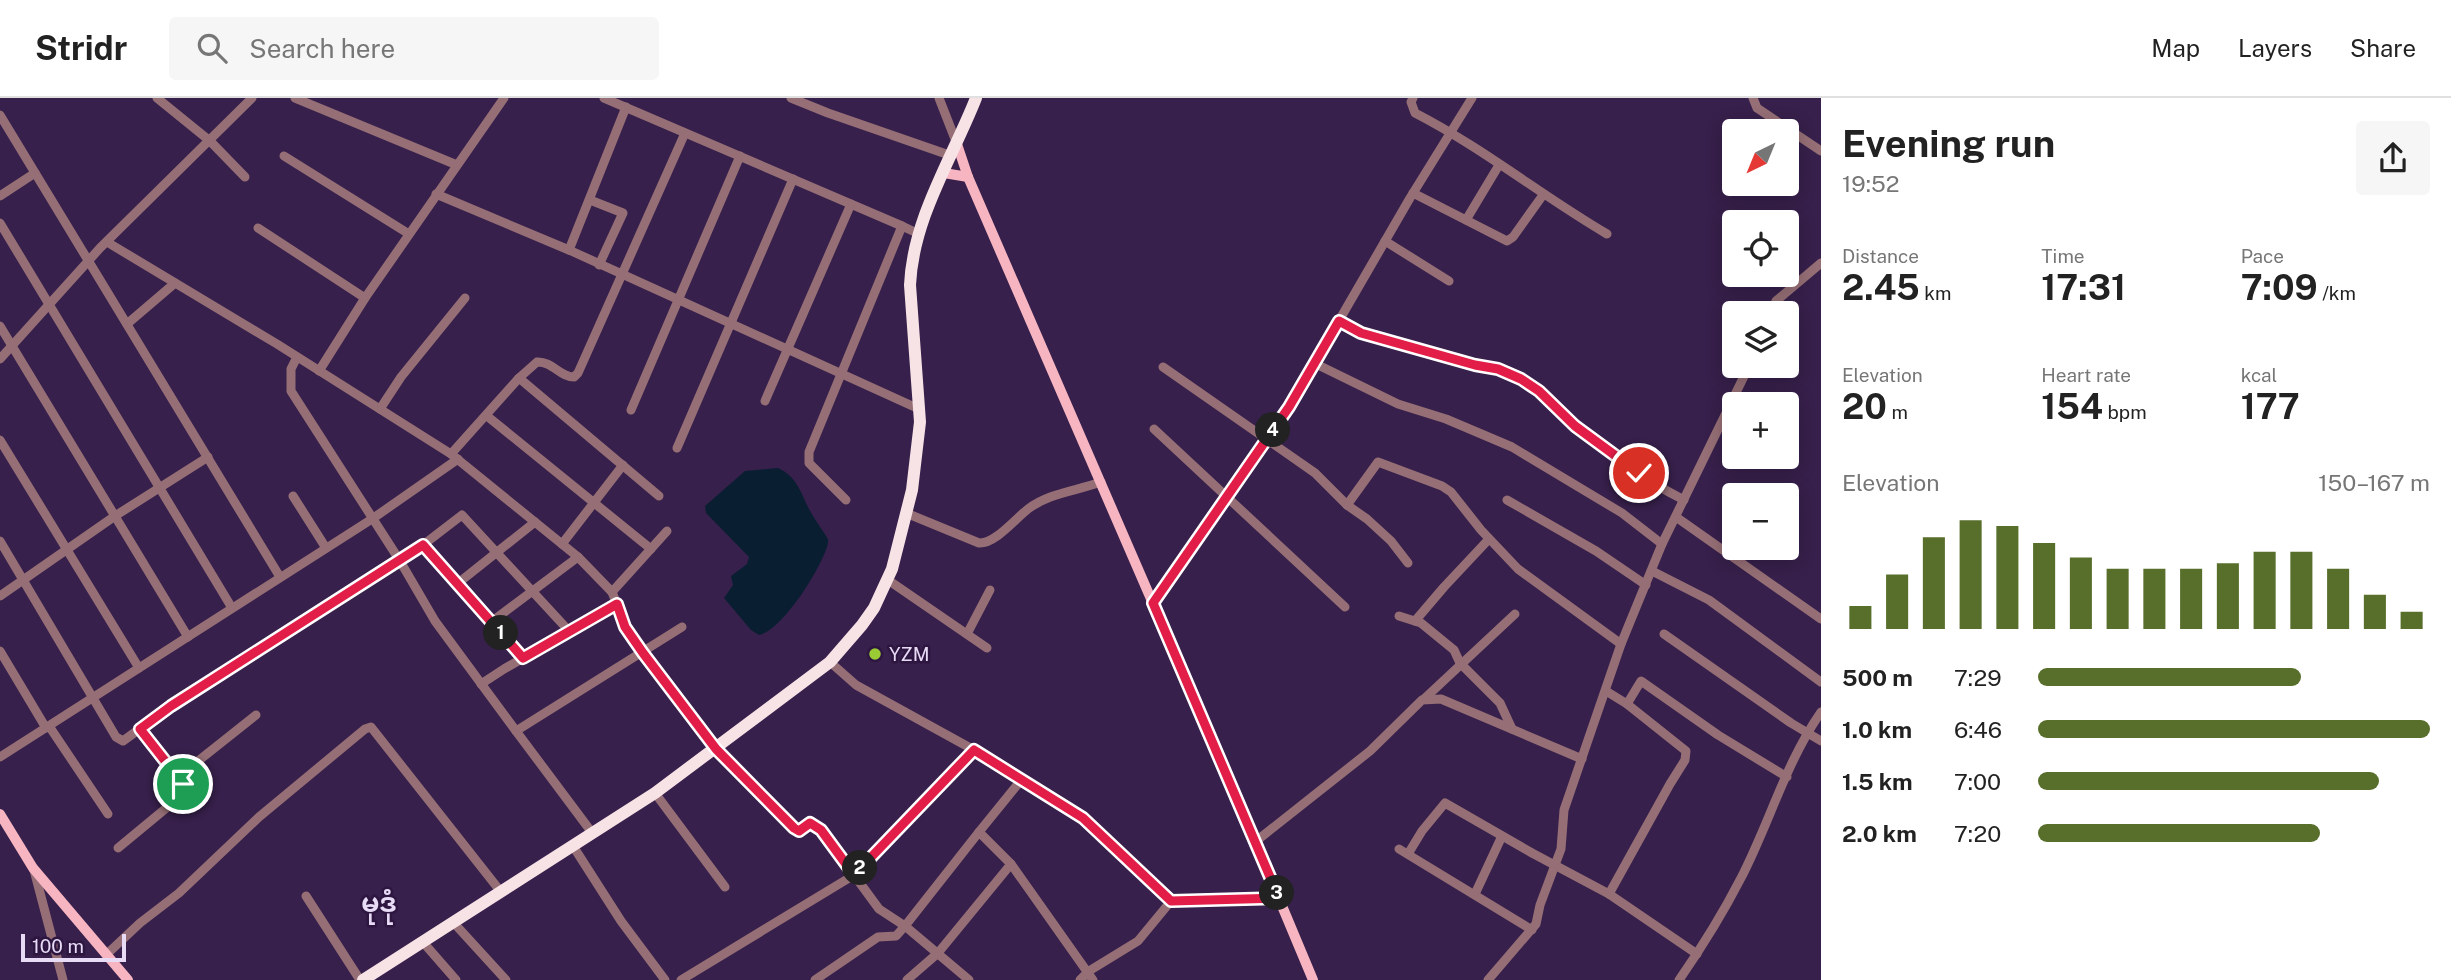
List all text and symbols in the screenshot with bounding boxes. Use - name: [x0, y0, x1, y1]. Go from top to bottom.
- search box: [169, 17, 659, 80]
- text: Stridr: [35, 29, 127, 67]
- icon: search: [193, 29, 231, 67]
- text: Search here: [249, 33, 395, 64]
- text: Map: [2151, 34, 2200, 62]
- text: Layers: [2238, 34, 2312, 62]
- text: Share: [2350, 34, 2416, 62]
- north arrow: [1722, 119, 1799, 196]
- map controls: [1722, 119, 1799, 560]
- text: Evening run: [1842, 121, 2055, 166]
- button: share: [2356, 121, 2430, 195]
- text: 19:52: [1842, 170, 1899, 197]
- button: locate: [1722, 210, 1799, 287]
- text: Distance: [1842, 245, 1919, 267]
- text: Time: [2041, 245, 2085, 267]
- text: Pace: [2241, 245, 2284, 267]
- text: 2.45: [1842, 267, 1920, 308]
- text: 17:31: [2041, 267, 2126, 308]
- text: 7:09: [2241, 267, 2318, 308]
- text: km: [1920, 282, 1951, 304]
- text: /km: [2318, 282, 2356, 304]
- button: layers: [1722, 301, 1799, 378]
- text: Elevation: [1842, 364, 1923, 386]
- text: Heart rate: [2041, 364, 2131, 386]
- text: kcal: [2241, 364, 2277, 386]
- text: 20: [1842, 386, 1887, 427]
- text: 154: [2041, 386, 2103, 427]
- text: 177: [2241, 386, 2300, 427]
- button: +: [1722, 392, 1799, 469]
- text: m: [1887, 401, 1908, 423]
- text: bpm: [2103, 401, 2147, 423]
- pin: 4: [1256, 412, 1290, 448]
- text: 4: [1266, 418, 1279, 440]
- pin: [1609, 443, 1669, 503]
- icon: check: [1620, 454, 1658, 492]
- text: Elevation: [1842, 469, 1940, 496]
- text: 150–167 m: [2318, 469, 2430, 496]
- button: −: [1722, 483, 1799, 560]
- pin: 1: [484, 616, 518, 650]
- text: 1: [496, 621, 505, 643]
- place label: YZM: [889, 643, 929, 665]
- marker: YZM: [867, 646, 883, 662]
- text: 500 m: [1842, 664, 1913, 691]
- text: 7:29: [1954, 664, 2002, 691]
- text: 1.0 km: [1842, 716, 1912, 743]
- text: 6:46: [1954, 716, 2002, 743]
- pin: [153, 754, 213, 814]
- icon: arrive: [164, 765, 202, 803]
- text: 1.5 km: [1842, 768, 1913, 795]
- text: 7:00: [1954, 768, 2001, 795]
- text: 2.0 km: [1842, 820, 1917, 847]
- text: 7:20: [1954, 820, 2001, 847]
- pin: 2: [842, 850, 878, 886]
- text: 2: [853, 856, 866, 878]
- pin: 3: [1260, 876, 1294, 910]
- text: 3: [1270, 881, 1283, 903]
- district label: မုဒုံ: [361, 887, 397, 925]
- scale bar: [21, 931, 126, 963]
- text: 100 m: [32, 935, 84, 957]

